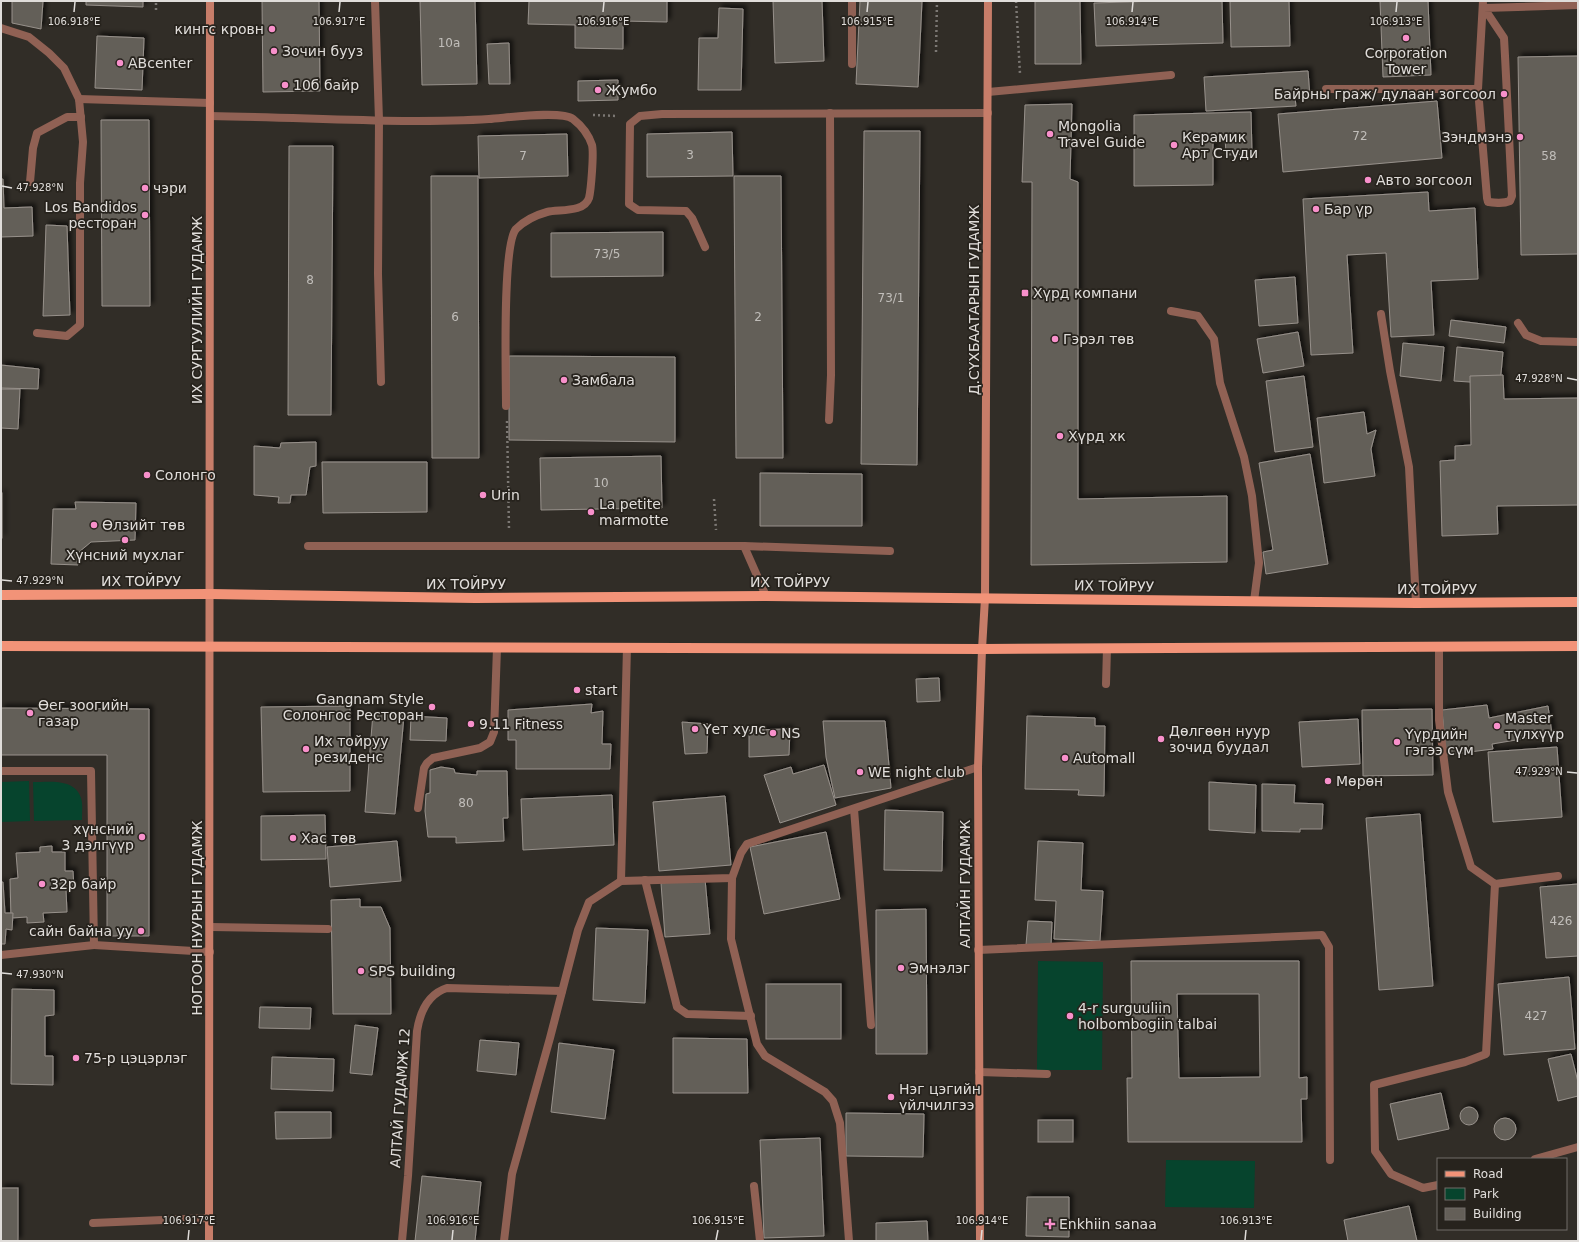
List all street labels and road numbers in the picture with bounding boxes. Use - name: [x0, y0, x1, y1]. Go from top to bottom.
- street label: Д.СҮХБААТАРЫН ГУДАМЖ: [966, 205, 982, 395]
- street label: ИХ СУРГУУЛИЙН ГУДАМЖ: [188, 216, 205, 404]
- street label: ИХ ТОЙРУУ: [101, 572, 182, 589]
- street label: ИХ ТОЙРУУ: [750, 573, 831, 590]
- street label: ИХ ТОЙРУУ: [426, 575, 507, 592]
- street label: ИХ ТОЙРУУ: [1074, 576, 1155, 595]
- street label: ИХ ТОЙРУУ: [1397, 580, 1478, 597]
- street label: НОГООН НУУРЫН ГУДАМЖ: [189, 820, 205, 1016]
- street label: АЛТАЙН ГУДАМЖ: [956, 820, 973, 948]
- street label: АЛТАЙ ГУДАМЖ 12: [386, 1027, 413, 1168]

